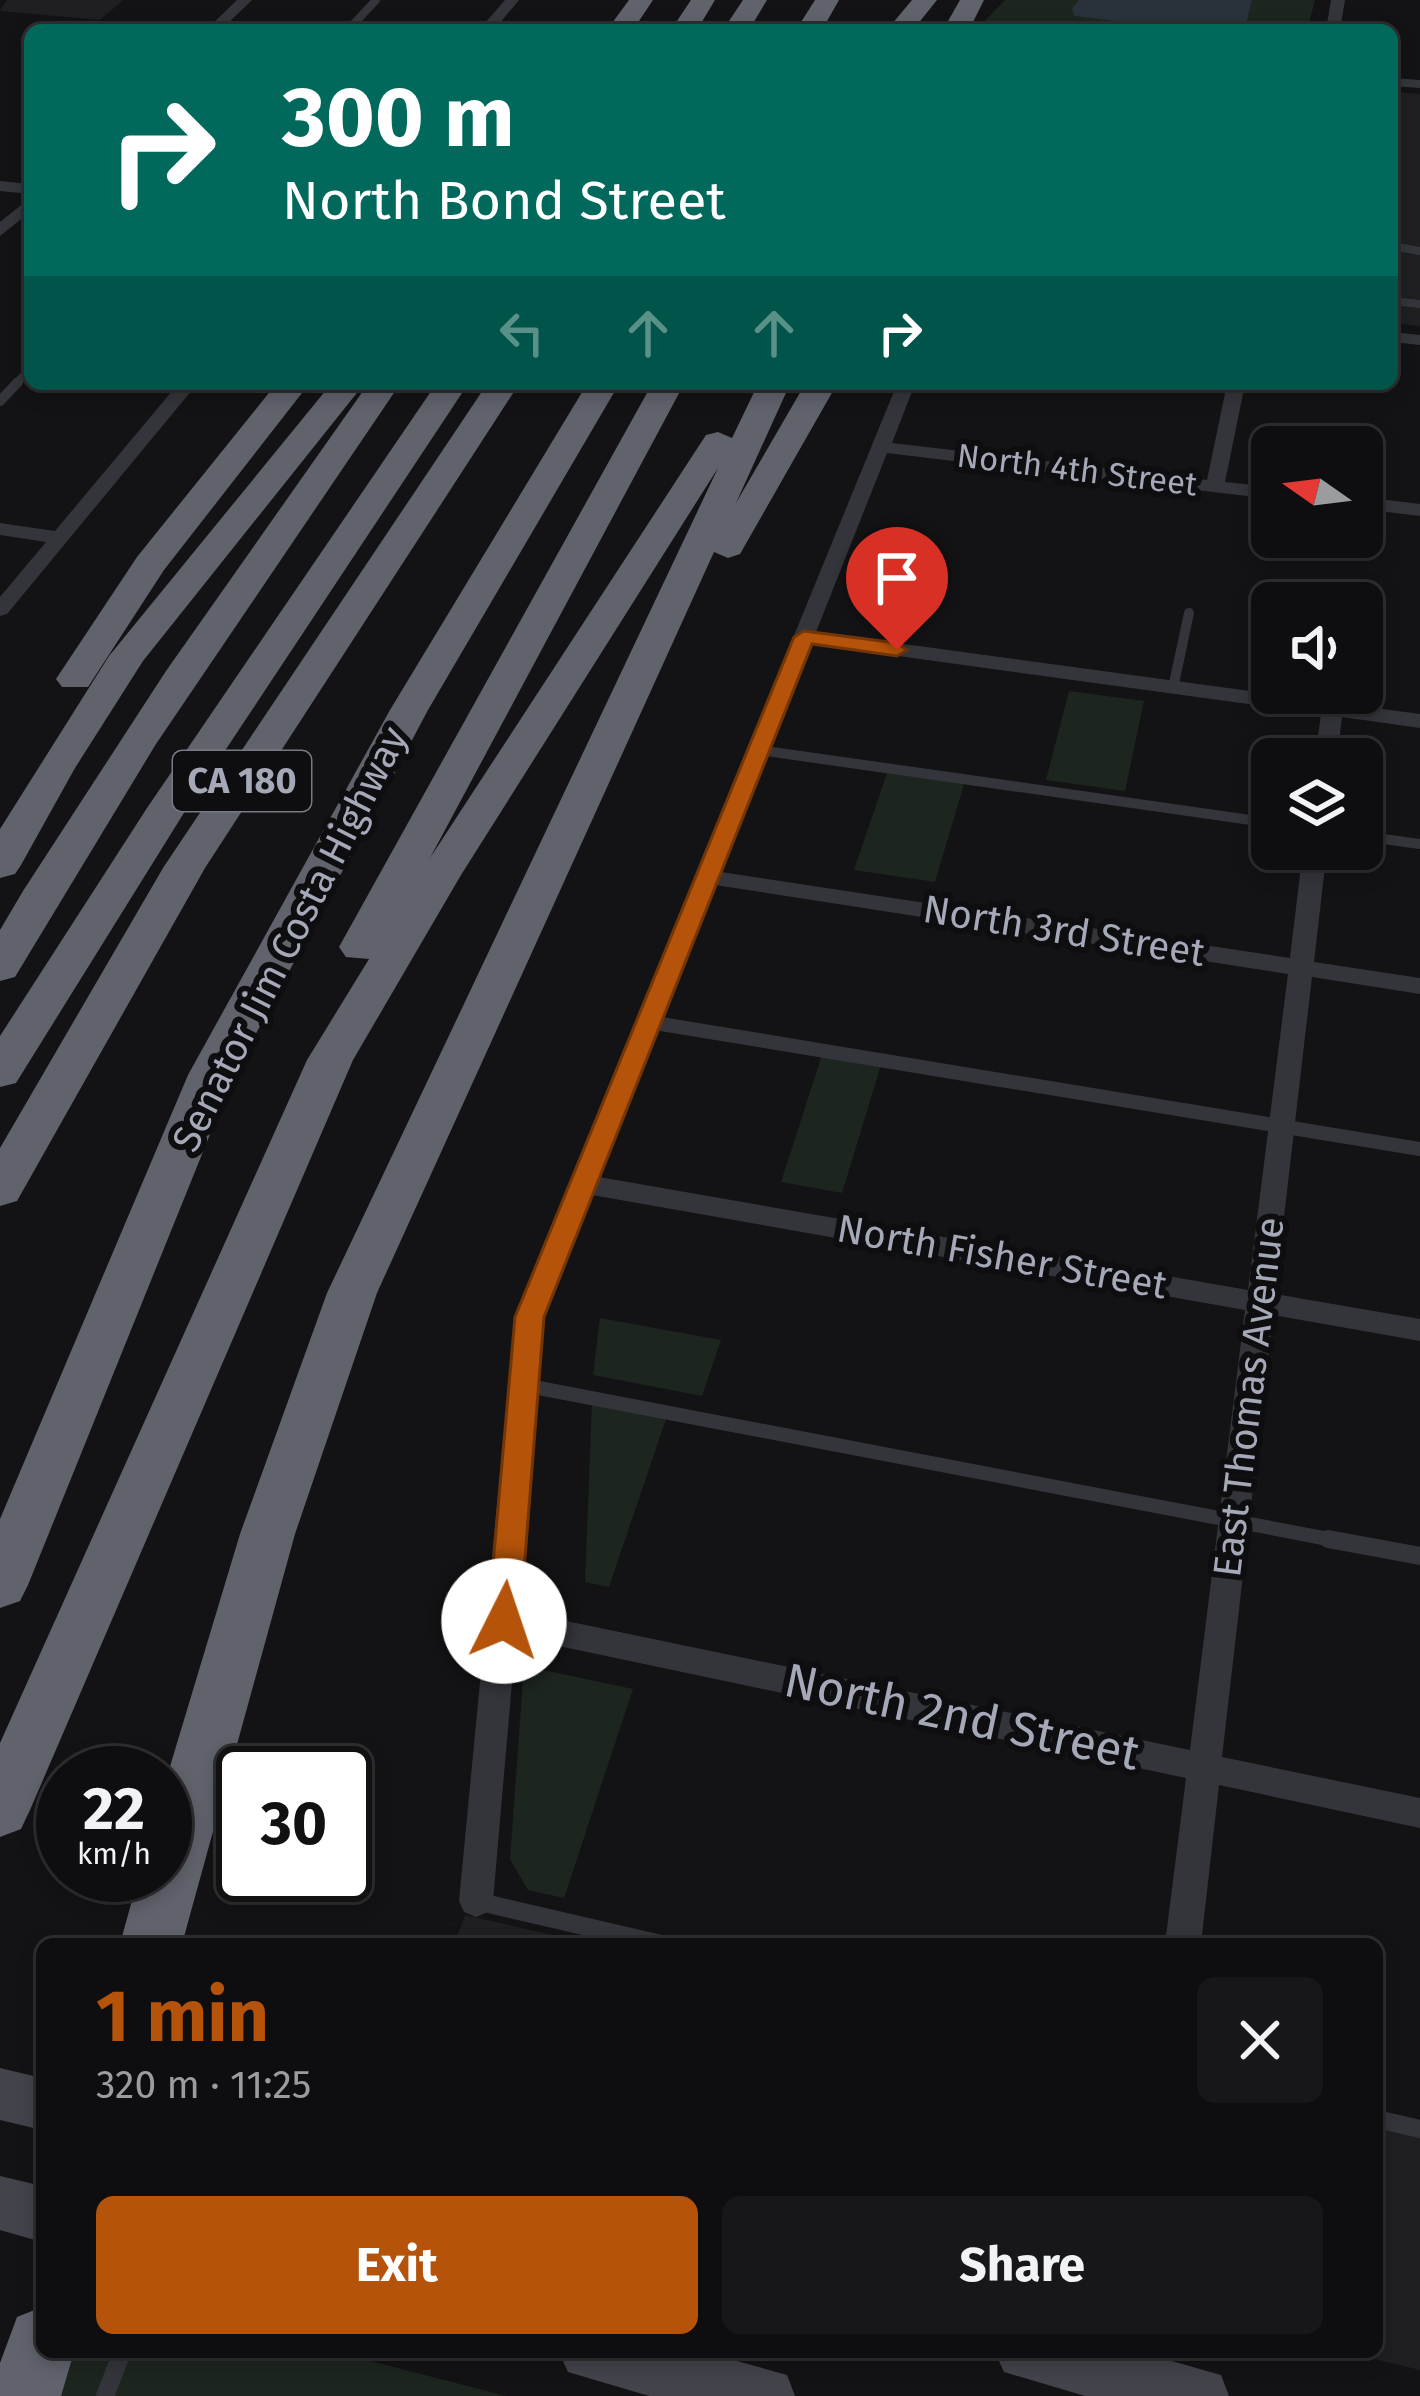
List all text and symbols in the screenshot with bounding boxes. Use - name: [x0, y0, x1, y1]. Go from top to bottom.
- text: 300 m: [282, 67, 515, 168]
- icon: right: [84, 72, 240, 228]
- text: North Bond Street: [282, 169, 726, 233]
- icon: left: [489, 300, 555, 366]
- icon: ahead: [615, 300, 681, 366]
- icon: ahead: [741, 300, 807, 366]
- icon: right: [867, 300, 933, 366]
- north arrow: [1251, 426, 1383, 558]
- map controls: [1251, 426, 1383, 870]
- street label: North 4th Street: [955, 435, 1199, 505]
- pin: [846, 527, 948, 650]
- icon: arrive: [864, 545, 930, 611]
- button: sound: [1251, 582, 1383, 714]
- street label: Senator Jim Costa Highway: [163, 719, 417, 1159]
- button: layers: [1251, 738, 1383, 870]
- road number: CA 180: [173, 751, 311, 811]
- street label: North 3rd Street: [920, 886, 1209, 976]
- street label: North Fisher Street: [834, 1205, 1171, 1309]
- street label: East Thomas Avenue: [1204, 1215, 1294, 1579]
- position arrow: [441, 1558, 567, 1684]
- street label: North 2nd Street: [779, 1651, 1145, 1783]
- speed limit sign: 30: [216, 1746, 372, 1902]
- text: 22: [83, 1773, 145, 1845]
- text: km/h: [77, 1836, 151, 1872]
- text: 1 min: [96, 1974, 269, 2060]
- button: close: [1197, 1977, 1323, 2103]
- text: 320 m · 11:25: [96, 2062, 311, 2108]
- button: Exit: [96, 2196, 698, 2334]
- button: Share: [722, 2196, 1323, 2334]

